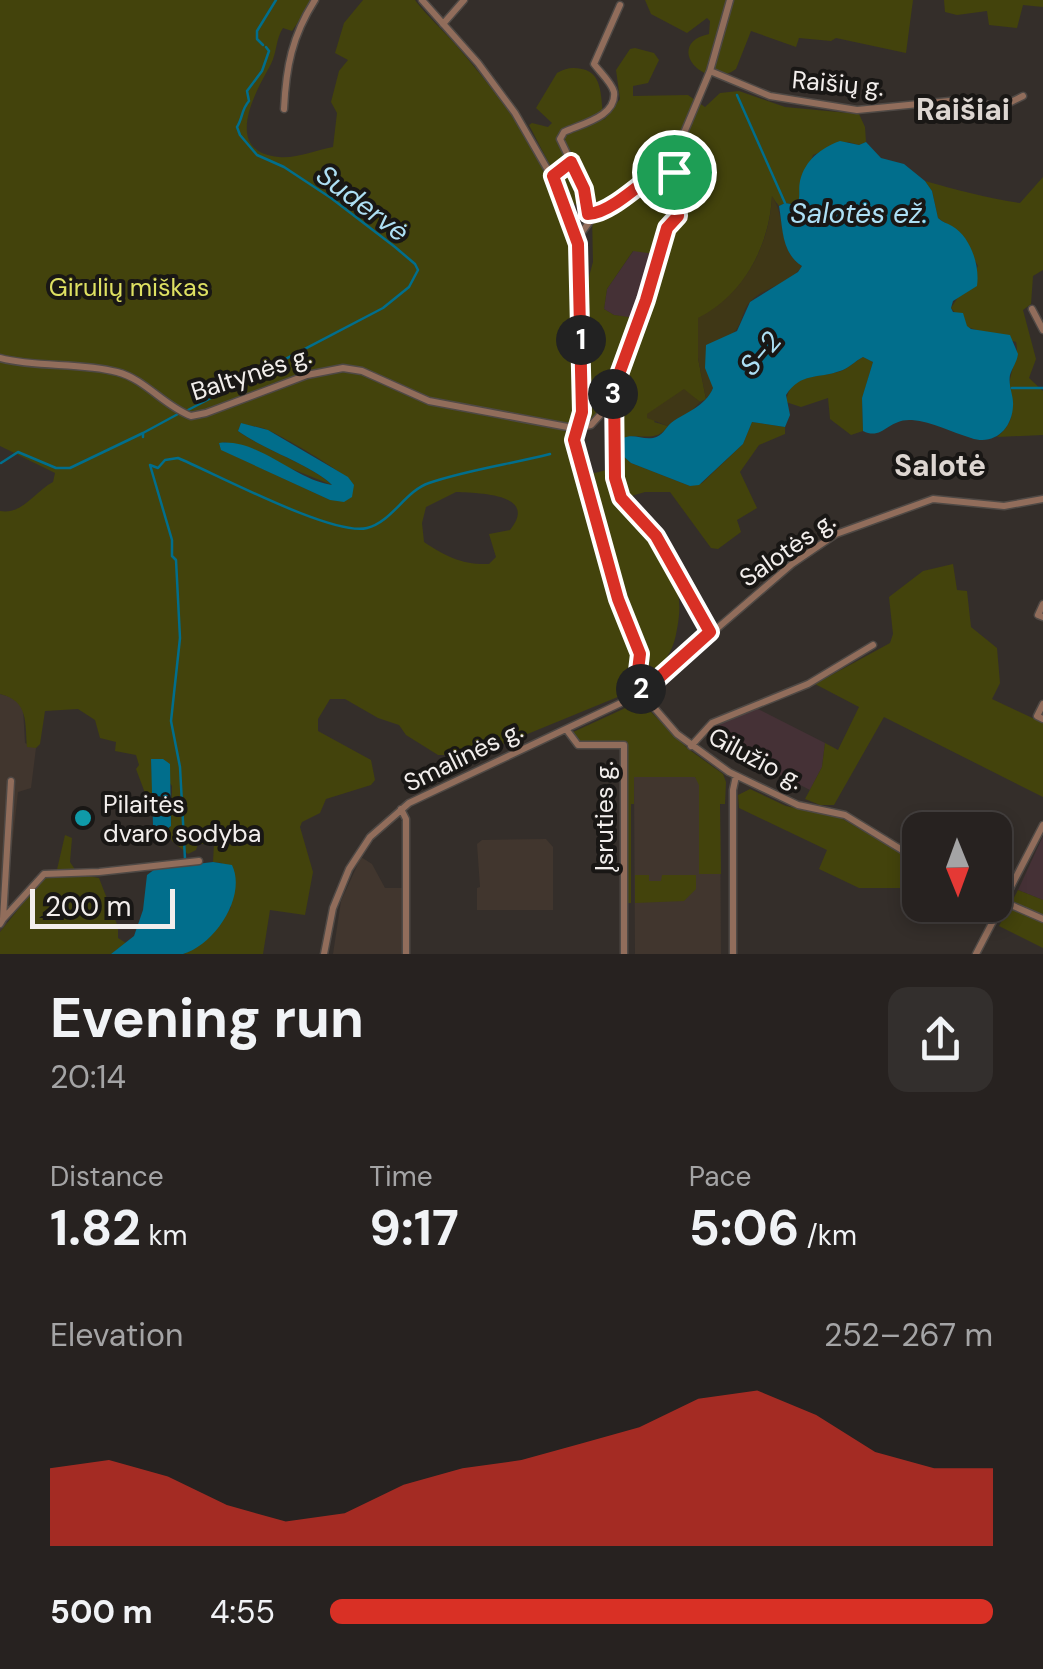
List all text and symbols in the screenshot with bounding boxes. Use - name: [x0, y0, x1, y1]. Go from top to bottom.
- street label: Raišių g.: [790, 63, 885, 104]
- district label: Raišiai: [916, 90, 1010, 129]
- pin: [632, 130, 717, 215]
- icon: arrive: [647, 145, 702, 200]
- water label: Sudervė: [309, 156, 417, 250]
- water label: Salotės ež.: [790, 195, 928, 232]
- park label: Girulių miškas: [49, 271, 209, 304]
- pin: 1: [556, 315, 606, 365]
- text: 1: [576, 321, 586, 358]
- water label: S-2: [731, 323, 790, 383]
- street label: Baltynės g.: [187, 339, 316, 408]
- pin: 3: [588, 369, 638, 419]
- text: 3: [605, 375, 621, 412]
- district label: Salotė: [894, 446, 986, 485]
- street label: Salotės g.: [733, 504, 842, 594]
- pin: 2: [616, 664, 666, 714]
- text: 2: [633, 670, 649, 707]
- street label: Smalinės g.: [398, 713, 528, 799]
- street label: Gilužio g.: [703, 720, 809, 797]
- street label: Įsruties g.: [588, 761, 621, 872]
- place label: Pilaitės dvaro sodyba: [103, 788, 261, 850]
- marker: Pilaitės dvaro sodyba: [72, 807, 94, 829]
- north arrow: [902, 812, 1012, 922]
- map controls: [902, 812, 1012, 922]
- scale bar: [30, 884, 175, 928]
- text: 200 m: [45, 888, 132, 925]
- text: Evening run: [50, 982, 364, 1054]
- button: share: [888, 987, 993, 1092]
- text: 20:14: [50, 1056, 126, 1098]
- text: Distance: [50, 1158, 164, 1195]
- text: Time: [369, 1158, 433, 1195]
- text: Pace: [689, 1158, 751, 1195]
- text: 1.82: [50, 1195, 141, 1261]
- text: 9:17: [369, 1195, 459, 1261]
- text: 5:06: [689, 1195, 799, 1261]
- text: km: [141, 1217, 187, 1254]
- text: /km: [799, 1217, 857, 1254]
- text: Elevation: [50, 1314, 183, 1356]
- text: 252–267 m: [824, 1314, 993, 1356]
- text: 500 m: [50, 1591, 153, 1633]
- text: 4:55: [210, 1591, 275, 1633]

